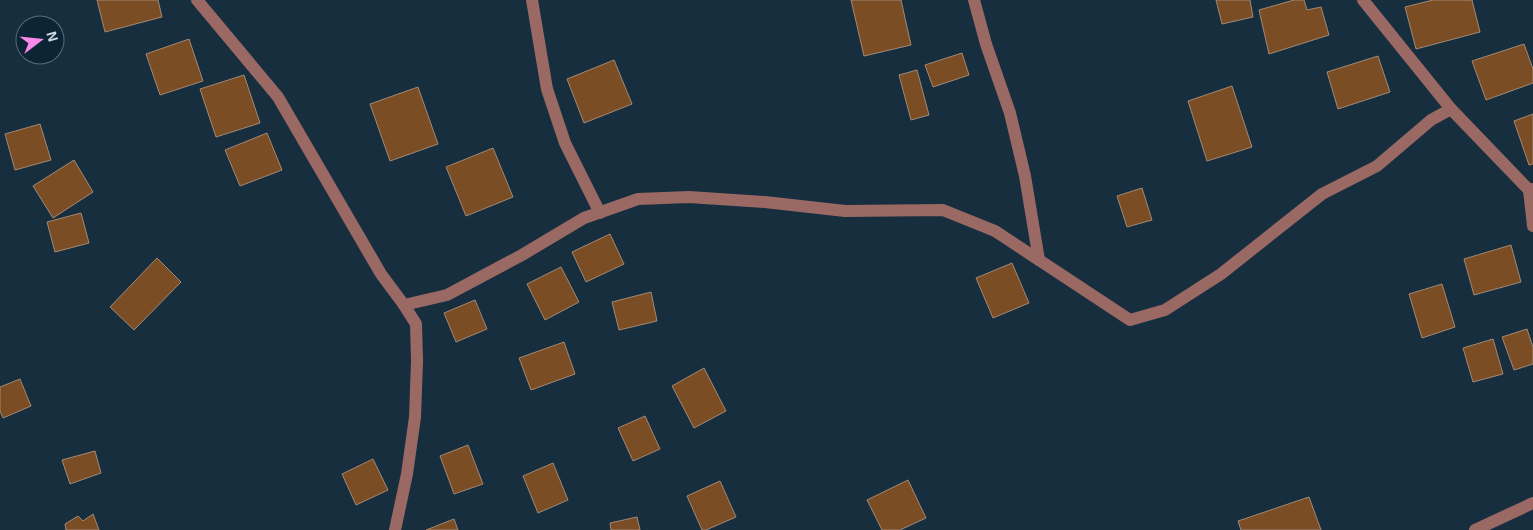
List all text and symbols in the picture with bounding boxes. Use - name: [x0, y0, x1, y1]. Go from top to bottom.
- north arrow: [15, 15, 65, 65]
- text: N: [43, 29, 63, 43]

